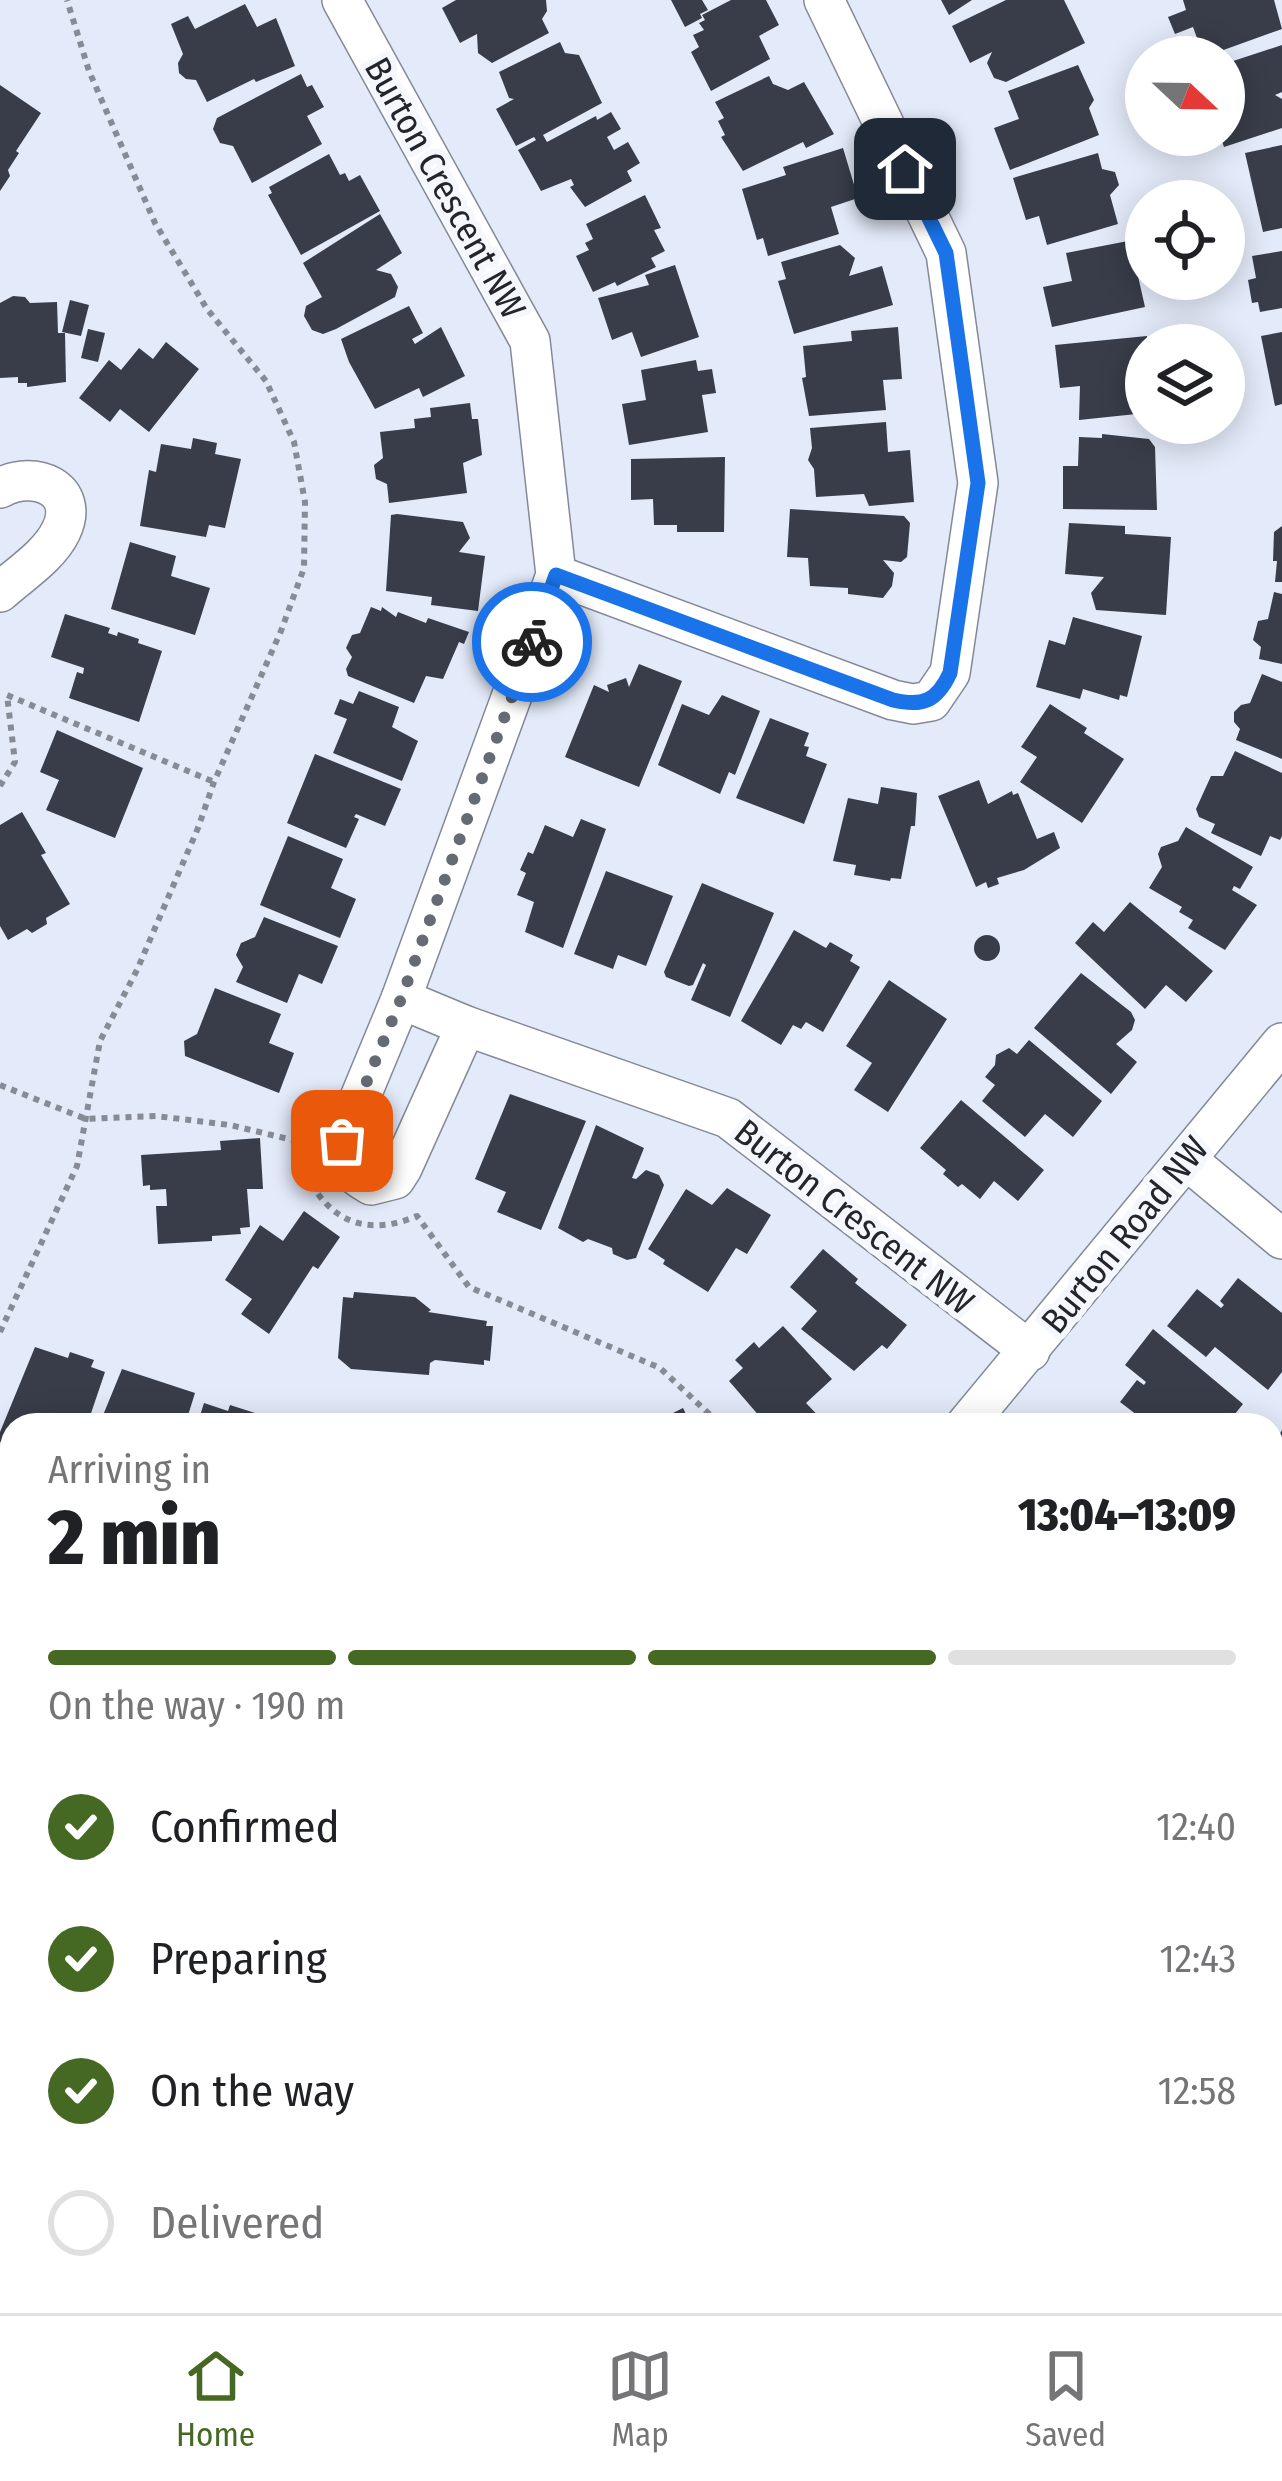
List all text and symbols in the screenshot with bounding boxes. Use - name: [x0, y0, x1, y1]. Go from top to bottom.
- north arrow: [1125, 36, 1245, 156]
- map controls: [1125, 36, 1245, 444]
- street label: Burton Crescent NW: [355, 50, 535, 326]
- pin: [854, 118, 956, 220]
- icon: home: [872, 136, 938, 202]
- button: locate: [1125, 180, 1245, 300]
- button: layers: [1125, 324, 1245, 444]
- courier: [472, 582, 592, 702]
- icon: bike: [499, 609, 565, 675]
- pin: [291, 1090, 393, 1192]
- icon: bag: [309, 1108, 375, 1174]
- street label: Burton Crescent NW: [726, 1110, 982, 1324]
- street label: Burton Road NW: [1032, 1128, 1218, 1342]
- text: Arriving in: [48, 1447, 211, 1493]
- text: 13:04–13:09: [1018, 1488, 1236, 1542]
- text: 2 min: [48, 1491, 221, 1585]
- text: On the way · 190 m: [48, 1683, 345, 1729]
- icon: check: [48, 1794, 114, 1860]
- text: Confirmed: [150, 1800, 340, 1854]
- text: 12:40: [1156, 1804, 1236, 1850]
- icon: check: [48, 1926, 114, 1992]
- text: Preparing: [150, 1932, 327, 1986]
- text: 12:43: [1160, 1936, 1236, 1982]
- icon: check: [48, 2058, 114, 2124]
- text: On the way: [150, 2064, 354, 2118]
- text: 12:58: [1158, 2068, 1236, 2114]
- text: Delivered: [150, 2196, 324, 2250]
- tab: Home: [176, 2343, 255, 2455]
- tab: Map: [607, 2343, 673, 2455]
- tab: Saved: [1025, 2343, 1106, 2455]

